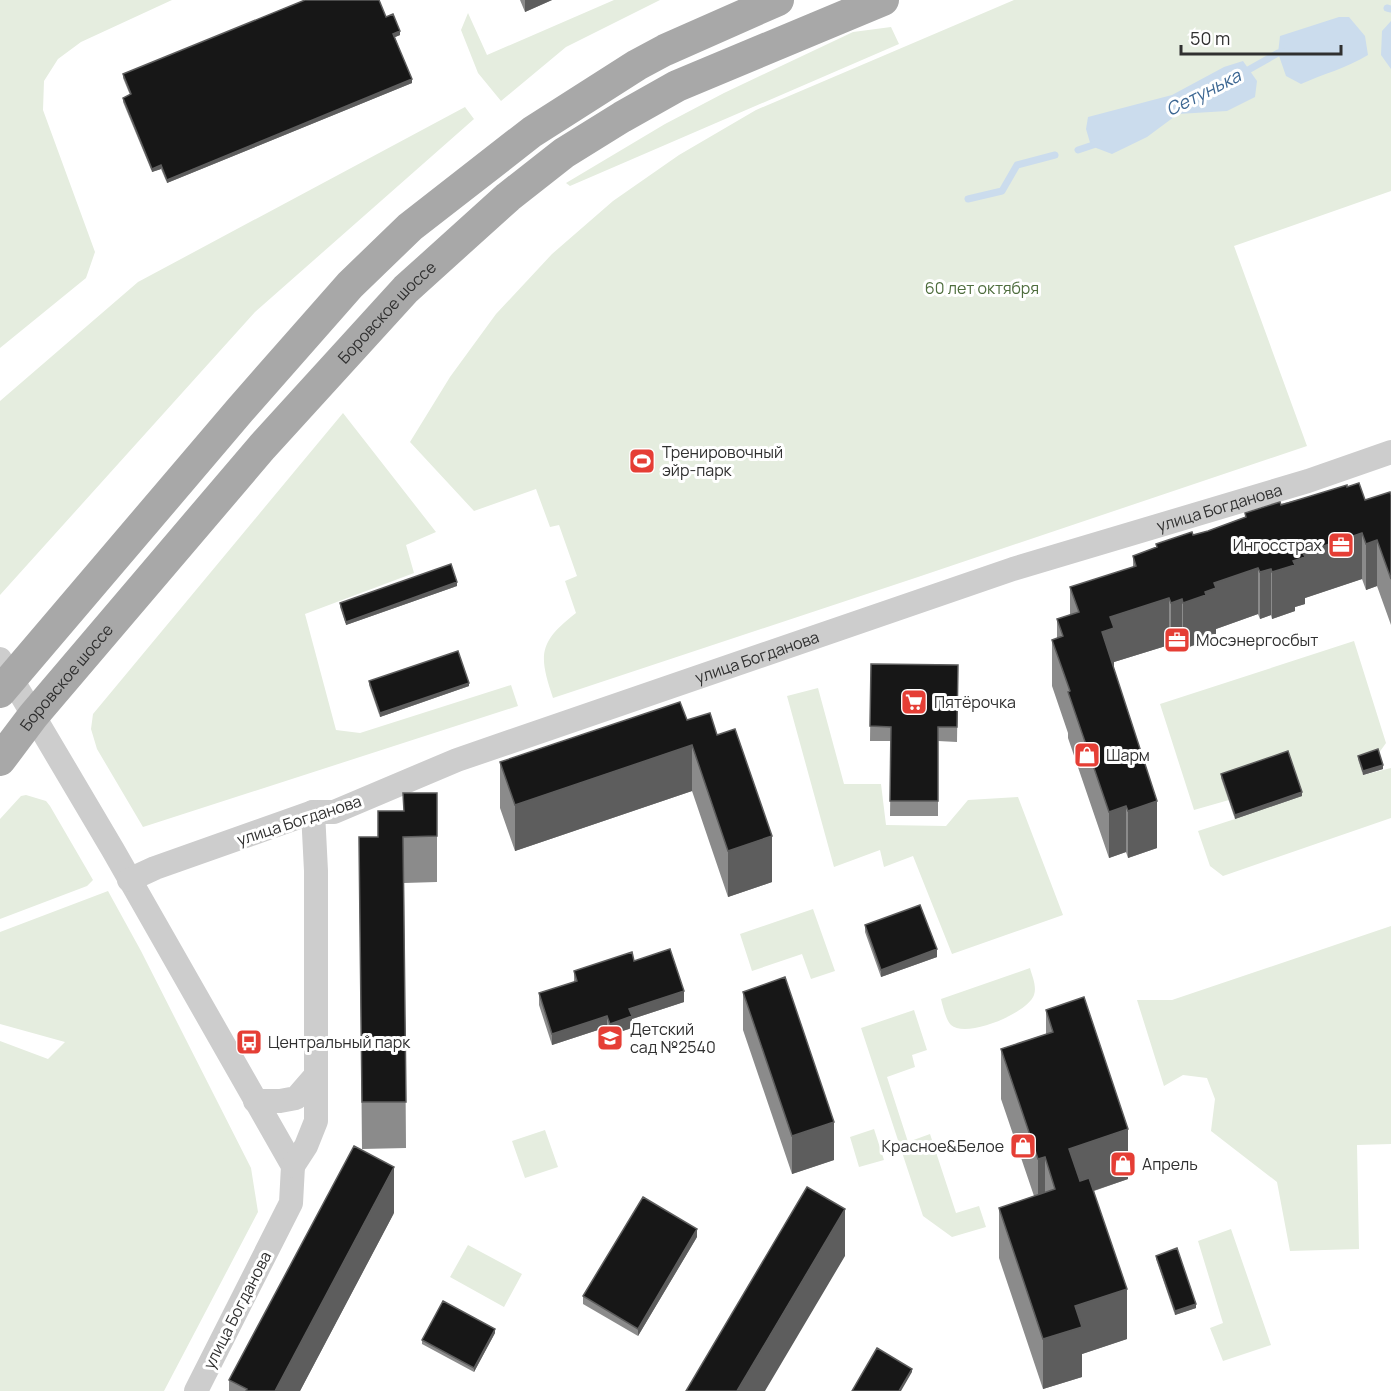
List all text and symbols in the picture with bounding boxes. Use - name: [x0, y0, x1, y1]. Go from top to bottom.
- scale bar: [1181, 18, 1342, 56]
- text: 50 m: [1190, 26, 1230, 50]
- water label: Сетунька: [1161, 62, 1245, 121]
- street label: Боровское шоссе: [333, 256, 441, 368]
- park label: 60 лет октября: [925, 277, 1039, 299]
- place label: Тренировочный эйр-парк: [662, 441, 783, 481]
- sports icon: Тренировочный эйр-парк: [627, 446, 657, 476]
- street label: улица Богданова: [1154, 478, 1285, 537]
- office icon: Ингосстрах: [1326, 530, 1356, 560]
- place label: Ингосстрах: [1233, 534, 1323, 556]
- street label: Боровское шоссе: [15, 619, 118, 735]
- street label: улица Богданова: [692, 625, 822, 688]
- office icon: Мосэнергосбыт: [1162, 625, 1192, 655]
- place label: Мосэнергосбыт: [1196, 629, 1318, 651]
- supermarket icon: Пятёрочка: [899, 687, 929, 717]
- place label: Пятёрочка: [934, 691, 1016, 713]
- shop icon: Шарм: [1072, 740, 1102, 770]
- place label: Шарм: [1106, 744, 1150, 766]
- street label: улица Богданова: [234, 790, 364, 850]
- place label: Детский сад №2540: [630, 1018, 716, 1058]
- school or university icon: Детский сад №2540: [595, 1023, 625, 1053]
- bus stop icon: Центральный парк: [234, 1027, 264, 1057]
- place label: Центральный парк: [268, 1031, 411, 1053]
- shop icon: Красное&Белое: [1008, 1131, 1038, 1161]
- place label: Красное&Белое: [882, 1135, 1004, 1157]
- shop icon: Апрель: [1108, 1149, 1138, 1179]
- place label: Апрель: [1142, 1153, 1198, 1175]
- street label: улица Богданова: [198, 1247, 276, 1373]

